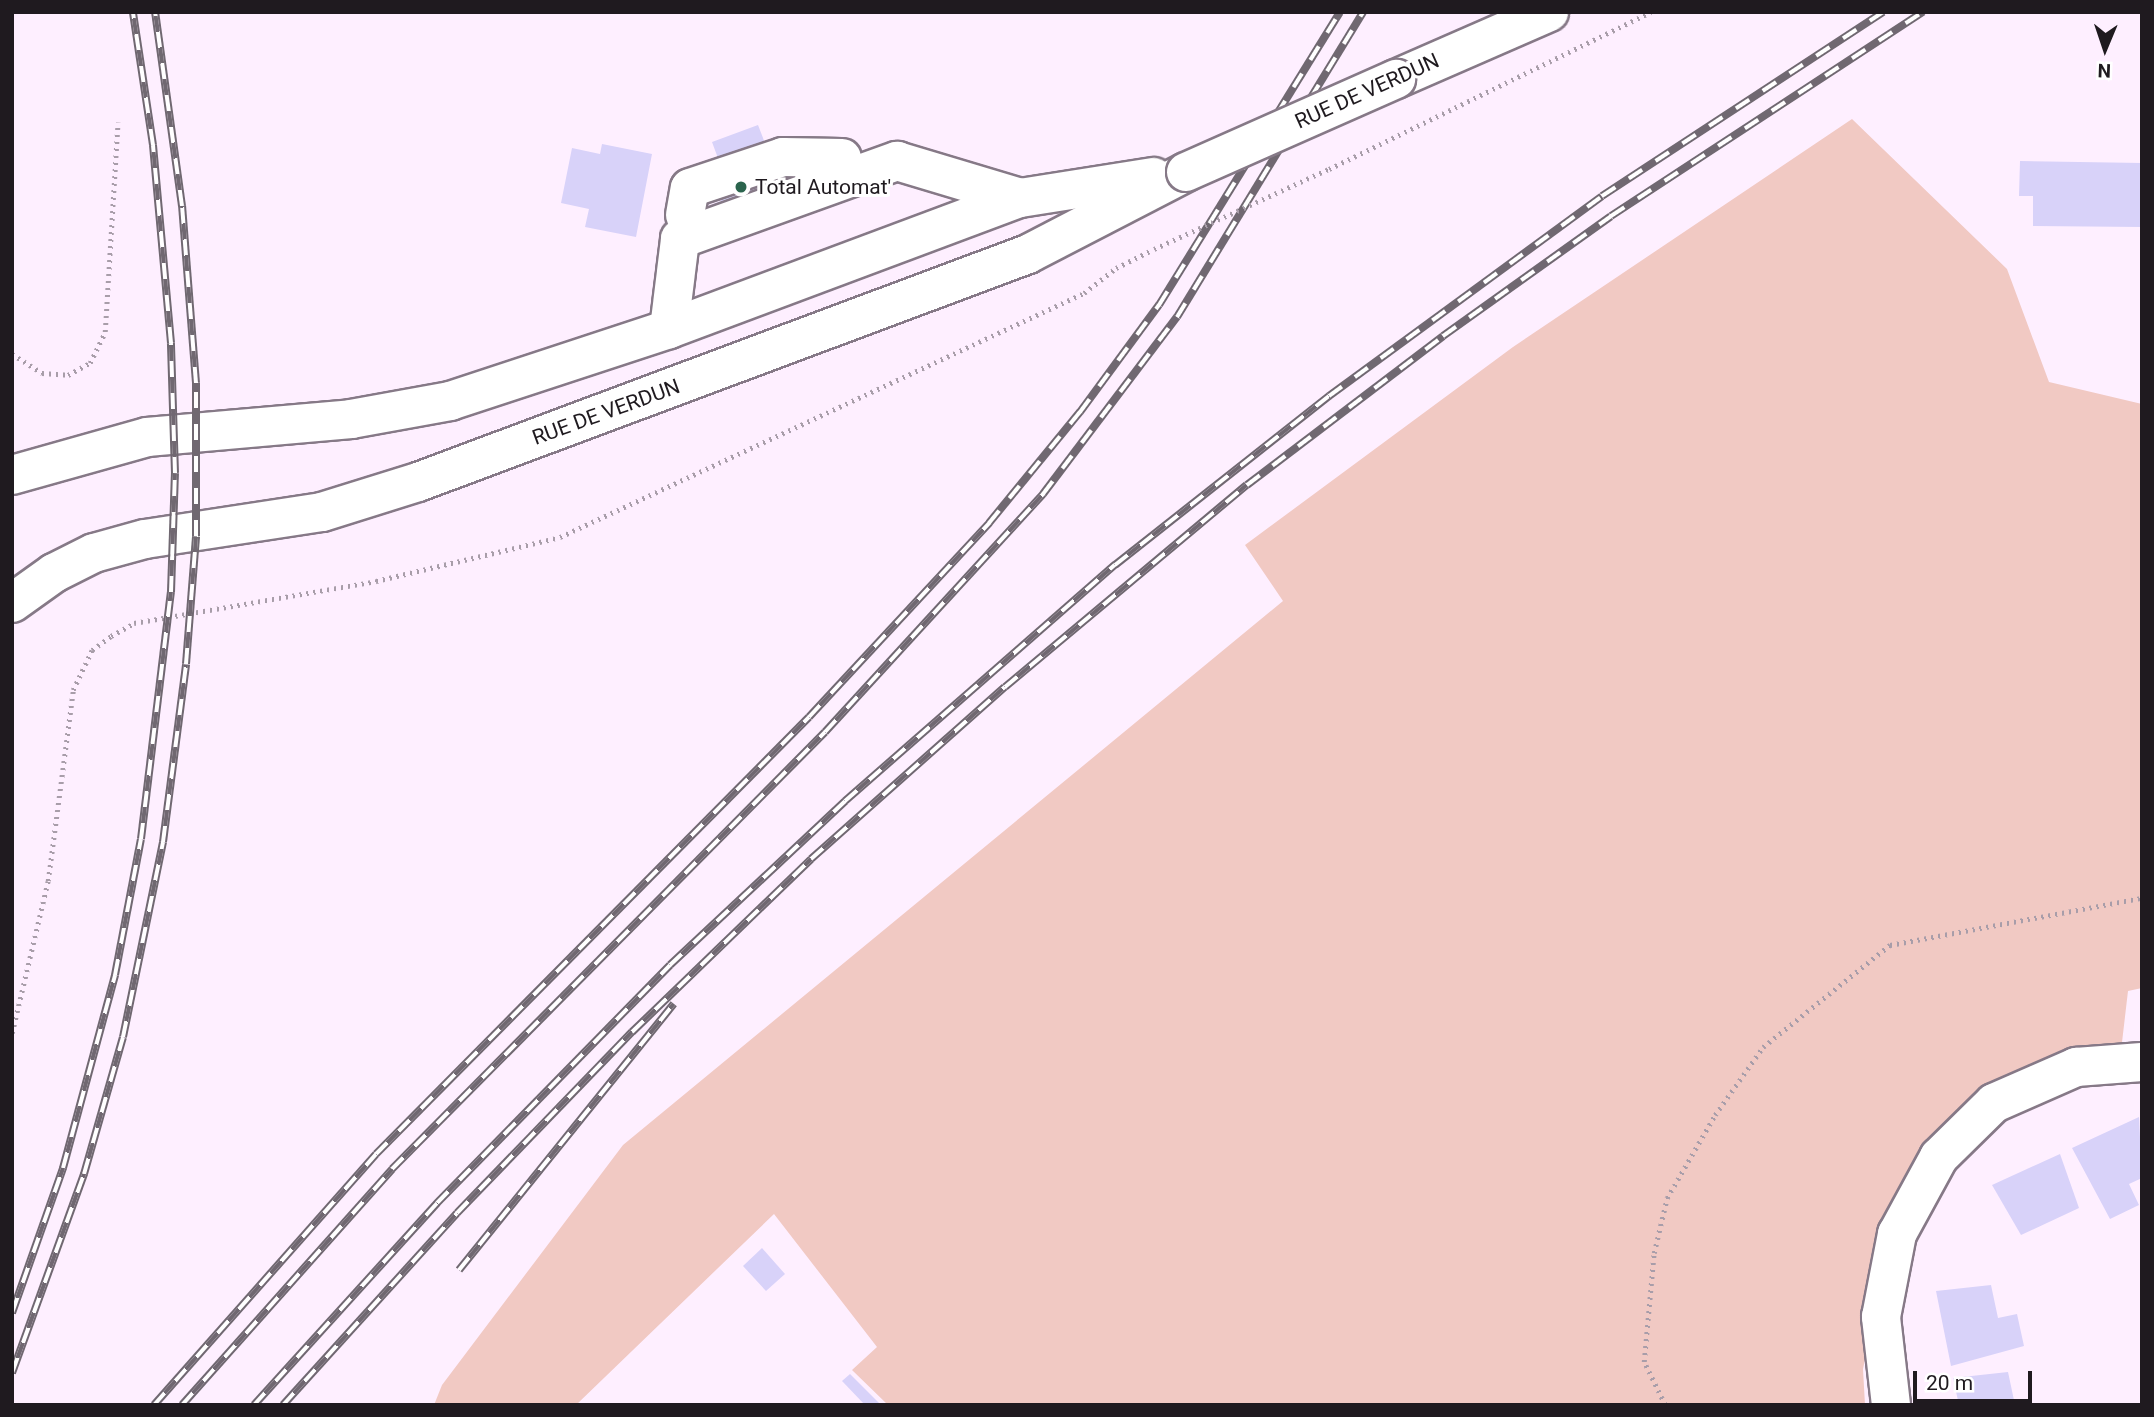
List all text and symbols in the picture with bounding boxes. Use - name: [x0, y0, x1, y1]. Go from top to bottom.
- north arrow: [2070, 14, 2140, 84]
- street label: RUE DE VERDUN: [1291, 48, 1443, 134]
- text: N: [2097, 59, 2111, 82]
- place label: Total Automat': [755, 174, 891, 200]
- marker: Total Automat': [733, 179, 749, 195]
- street label: RUE DE VERDUN: [529, 374, 683, 450]
- scale bar: [1916, 1358, 2035, 1402]
- text: 20 m: [1926, 1371, 1973, 1395]

